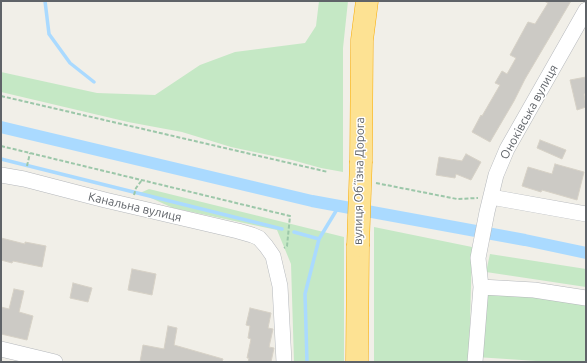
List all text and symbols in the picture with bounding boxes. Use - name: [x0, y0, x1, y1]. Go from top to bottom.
- street label: Оноківська вулиця: [497, 62, 561, 162]
- street label: вулиця Обʼїзна Дорога: [351, 117, 367, 245]
- street label: Канальна вулиця: [87, 189, 183, 225]

